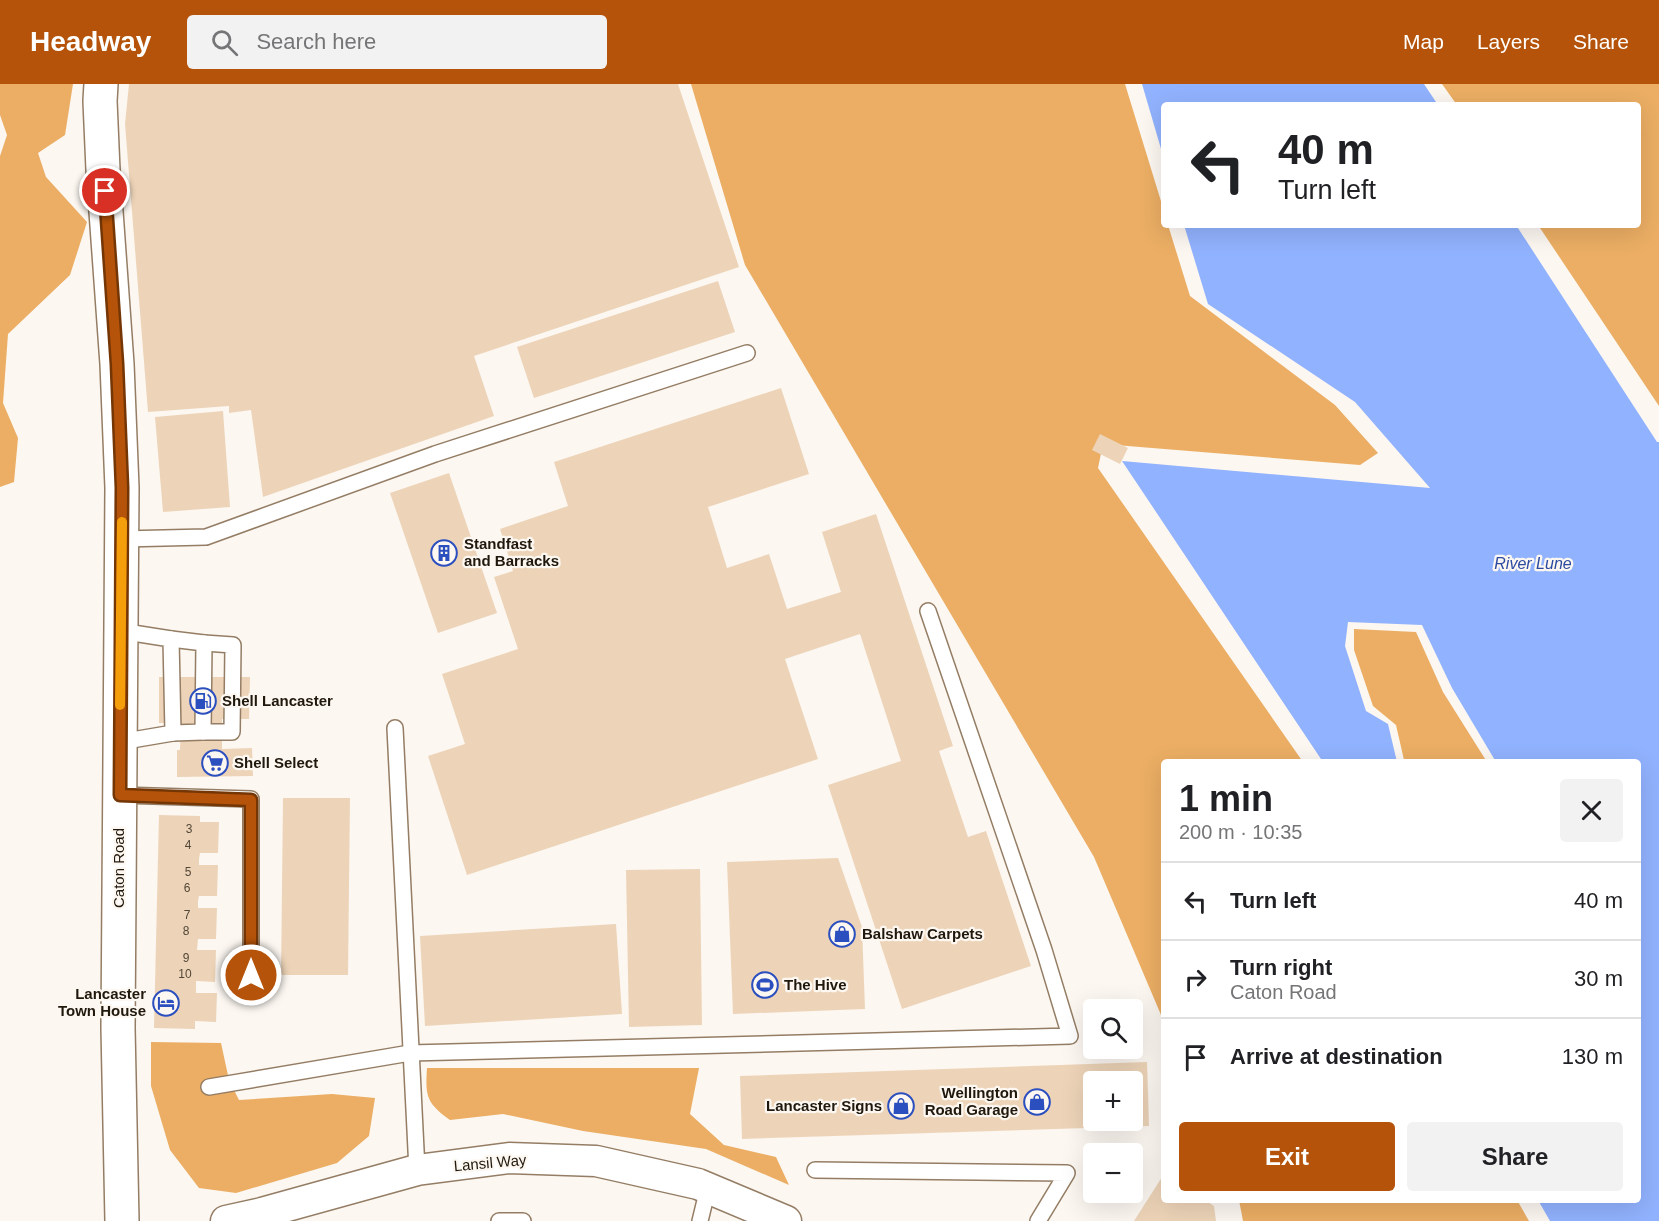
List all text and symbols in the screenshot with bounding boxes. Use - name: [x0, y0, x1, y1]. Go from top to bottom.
- search box: [187, 15, 607, 69]
- text: Headway: [30, 26, 151, 57]
- icon: search: [208, 26, 241, 59]
- text: Search here: [256, 29, 376, 54]
- text: Map: [1403, 30, 1444, 53]
- text: Layers: [1477, 30, 1540, 53]
- text: Share: [1573, 30, 1629, 53]
- icon: left: [1179, 126, 1257, 204]
- text: 40 m: [1278, 126, 1374, 173]
- pin: [79, 165, 130, 216]
- icon: arrive: [88, 174, 121, 207]
- text: Turn left: [1278, 175, 1376, 205]
- place label: Standfast and Barracks: [464, 535, 559, 569]
- building icon: Standfast and Barracks: [429, 538, 459, 568]
- water label: River Lune: [1494, 555, 1572, 572]
- fuel station icon: Shell Lancaster: [188, 686, 218, 716]
- place label: Shell Lancaster: [222, 692, 333, 709]
- supermarket icon: Shell Select: [200, 748, 230, 778]
- place label: Shell Select: [234, 754, 318, 771]
- text: 1 min: [1179, 778, 1273, 819]
- button: close: [1560, 779, 1623, 842]
- text: 200 m · 10:35: [1179, 821, 1302, 843]
- house number: 3: [186, 822, 193, 836]
- street label: Caton Road: [110, 828, 127, 908]
- house number: 4: [185, 838, 192, 852]
- house number: 5: [185, 865, 192, 879]
- house number: 6: [184, 881, 191, 895]
- icon: left: [1179, 885, 1212, 918]
- text: Turn left: [1230, 888, 1316, 913]
- text: 40 m: [1574, 888, 1623, 913]
- house number: 7: [184, 908, 191, 922]
- shop icon: Balshaw Carpets: [827, 919, 857, 949]
- house number: 8: [183, 924, 190, 938]
- place label: Balshaw Carpets: [862, 925, 983, 942]
- position arrow: [219, 943, 283, 1007]
- house number: 9: [183, 951, 190, 965]
- text: Turn right: [1230, 955, 1332, 980]
- icon: right: [1179, 963, 1212, 996]
- text: 30 m: [1574, 966, 1623, 991]
- house number: 10: [178, 967, 192, 981]
- sports icon: The Hive: [750, 970, 780, 1000]
- place label: The Hive: [784, 976, 847, 993]
- text: Caton Road: [1230, 981, 1337, 1003]
- place label: Lancaster Town House: [58, 985, 146, 1019]
- hotel icon: Lancaster Town House: [151, 988, 181, 1018]
- map controls: [1083, 999, 1143, 1203]
- button: search: [1083, 999, 1143, 1059]
- icon: arrive: [1179, 1041, 1212, 1074]
- text: Arrive at destination: [1230, 1044, 1443, 1069]
- text: 130 m: [1562, 1044, 1623, 1069]
- button: +: [1083, 1071, 1143, 1131]
- place label: Wellington Road Garage: [925, 1084, 1018, 1118]
- shop icon: Wellington Road Garage: [1022, 1087, 1052, 1117]
- shop icon: Lancaster Signs: [886, 1091, 916, 1121]
- place label: Lancaster Signs: [766, 1097, 882, 1114]
- button: Exit: [1179, 1122, 1395, 1191]
- button: Share: [1407, 1122, 1623, 1191]
- button: −: [1083, 1143, 1143, 1203]
- street label: Lansil Way: [453, 1151, 527, 1174]

